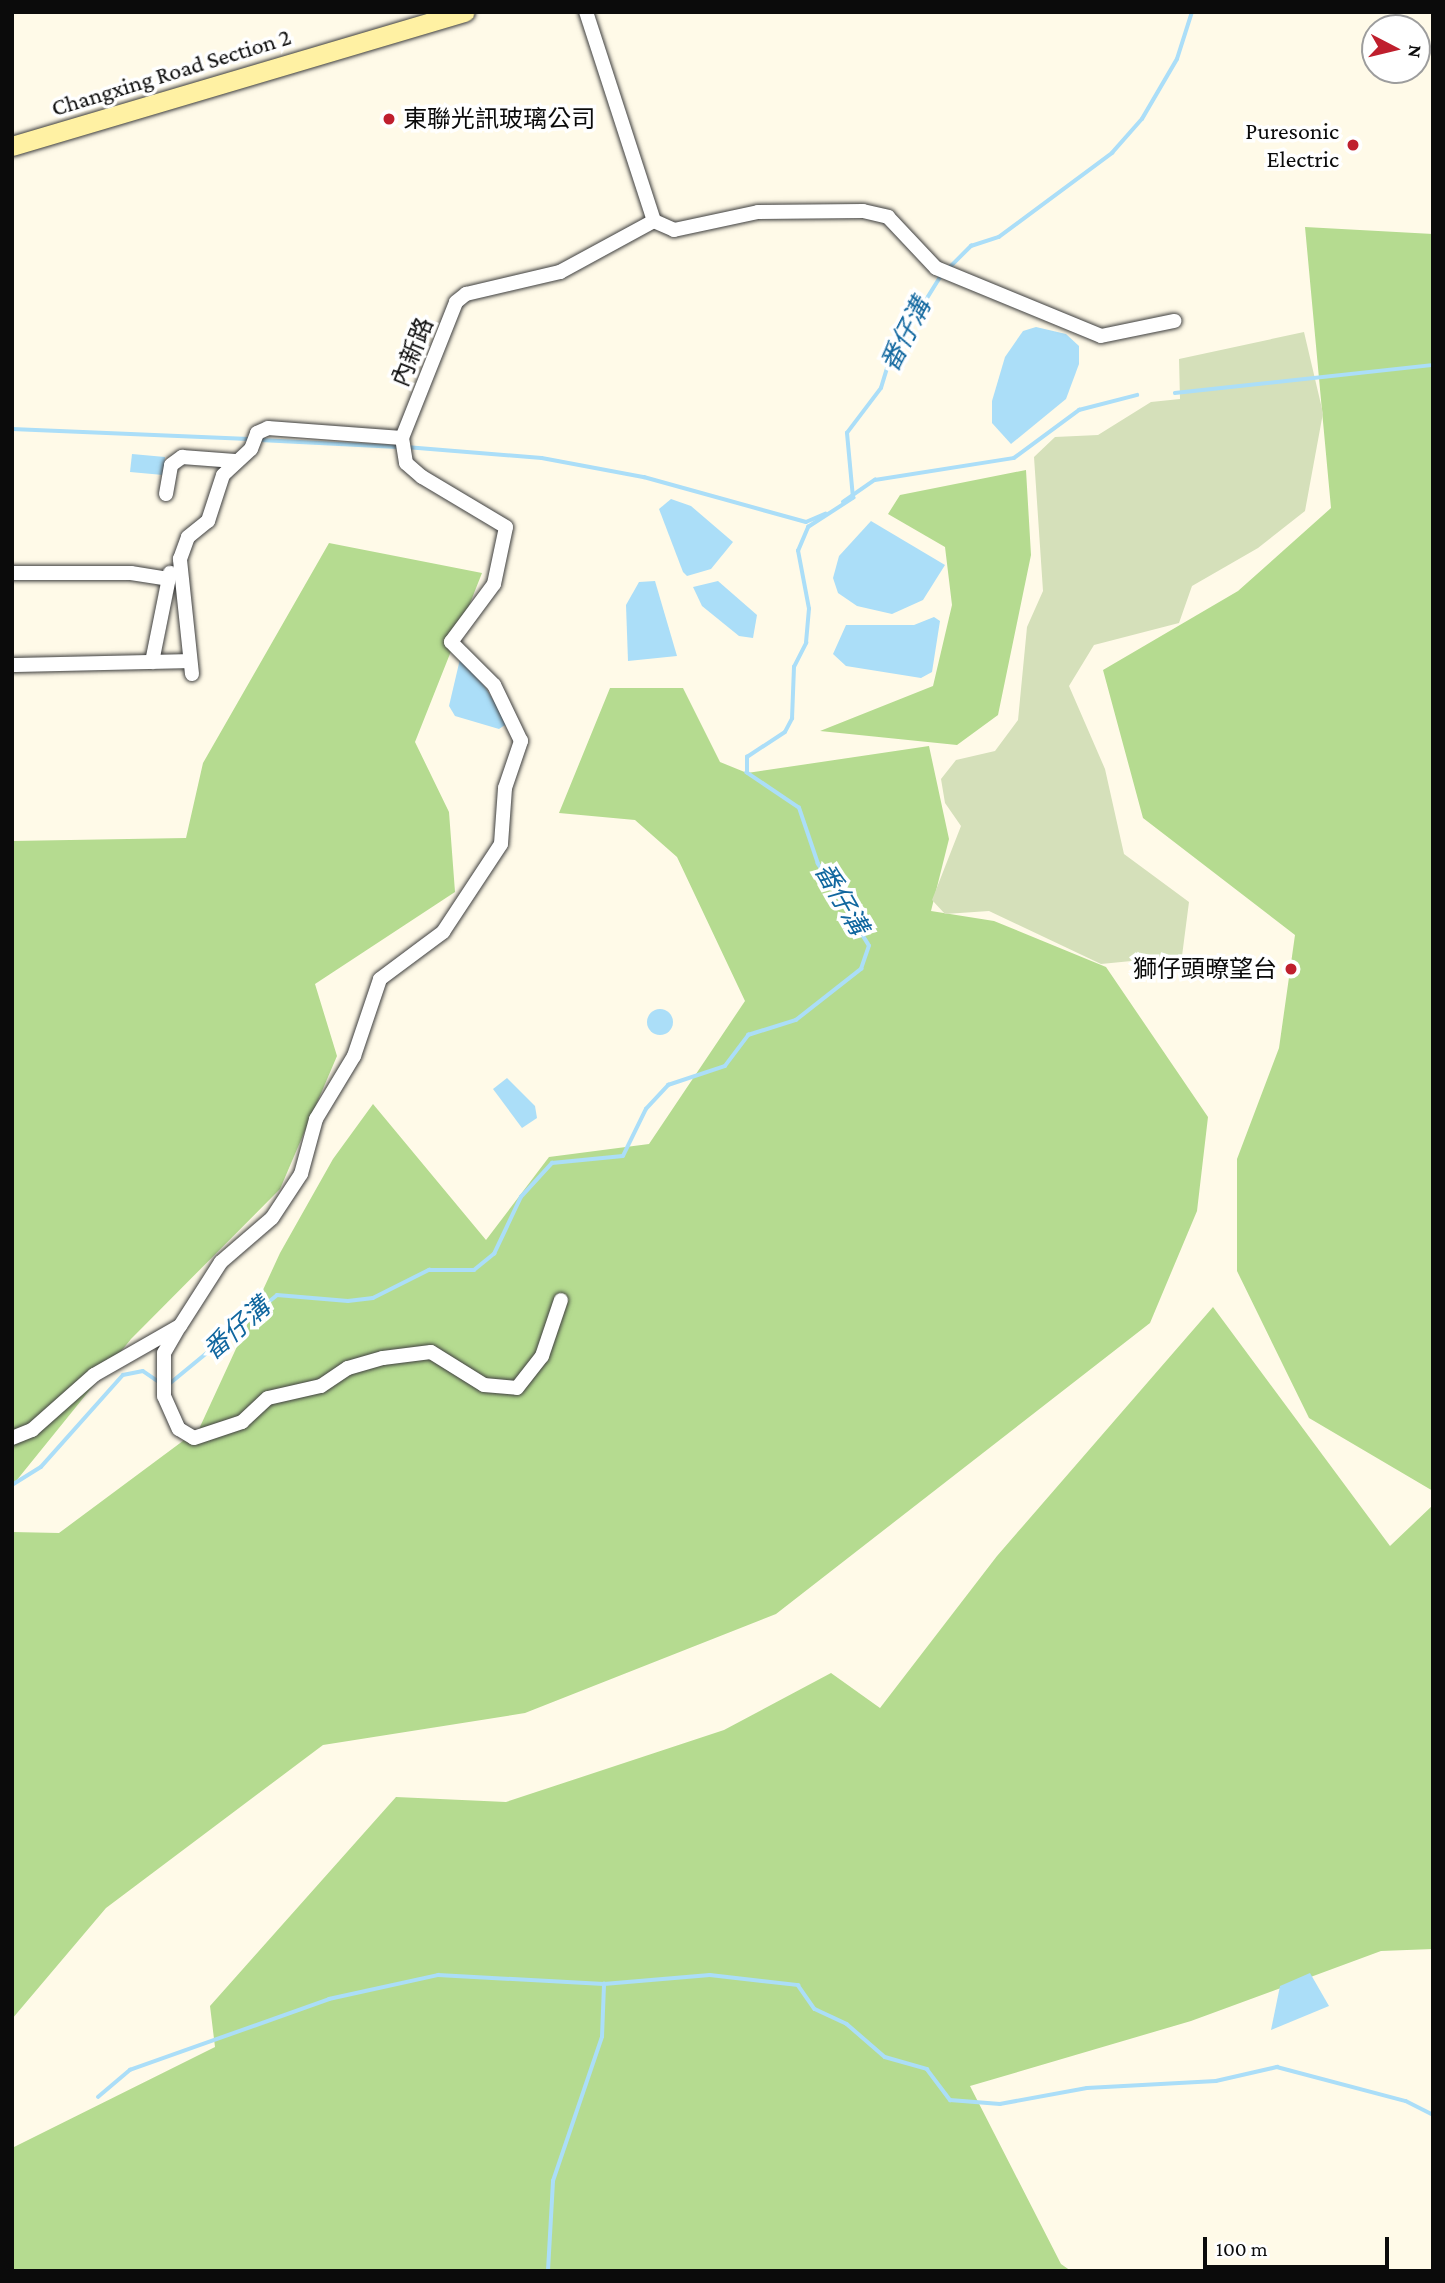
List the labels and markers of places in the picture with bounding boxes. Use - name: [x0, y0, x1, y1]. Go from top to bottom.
- place label: 東聯光訊玻璃公司: [403, 105, 595, 133]
- marker: 東聯光訊玻璃公司: [381, 111, 397, 127]
- place label: Puresonic Electric: [1245, 117, 1339, 173]
- marker: Puresonic Electric: [1345, 137, 1361, 153]
- place label: 獅仔頭暸望台: [1133, 955, 1277, 983]
- marker: 獅仔頭暸望台: [1283, 961, 1299, 977]

